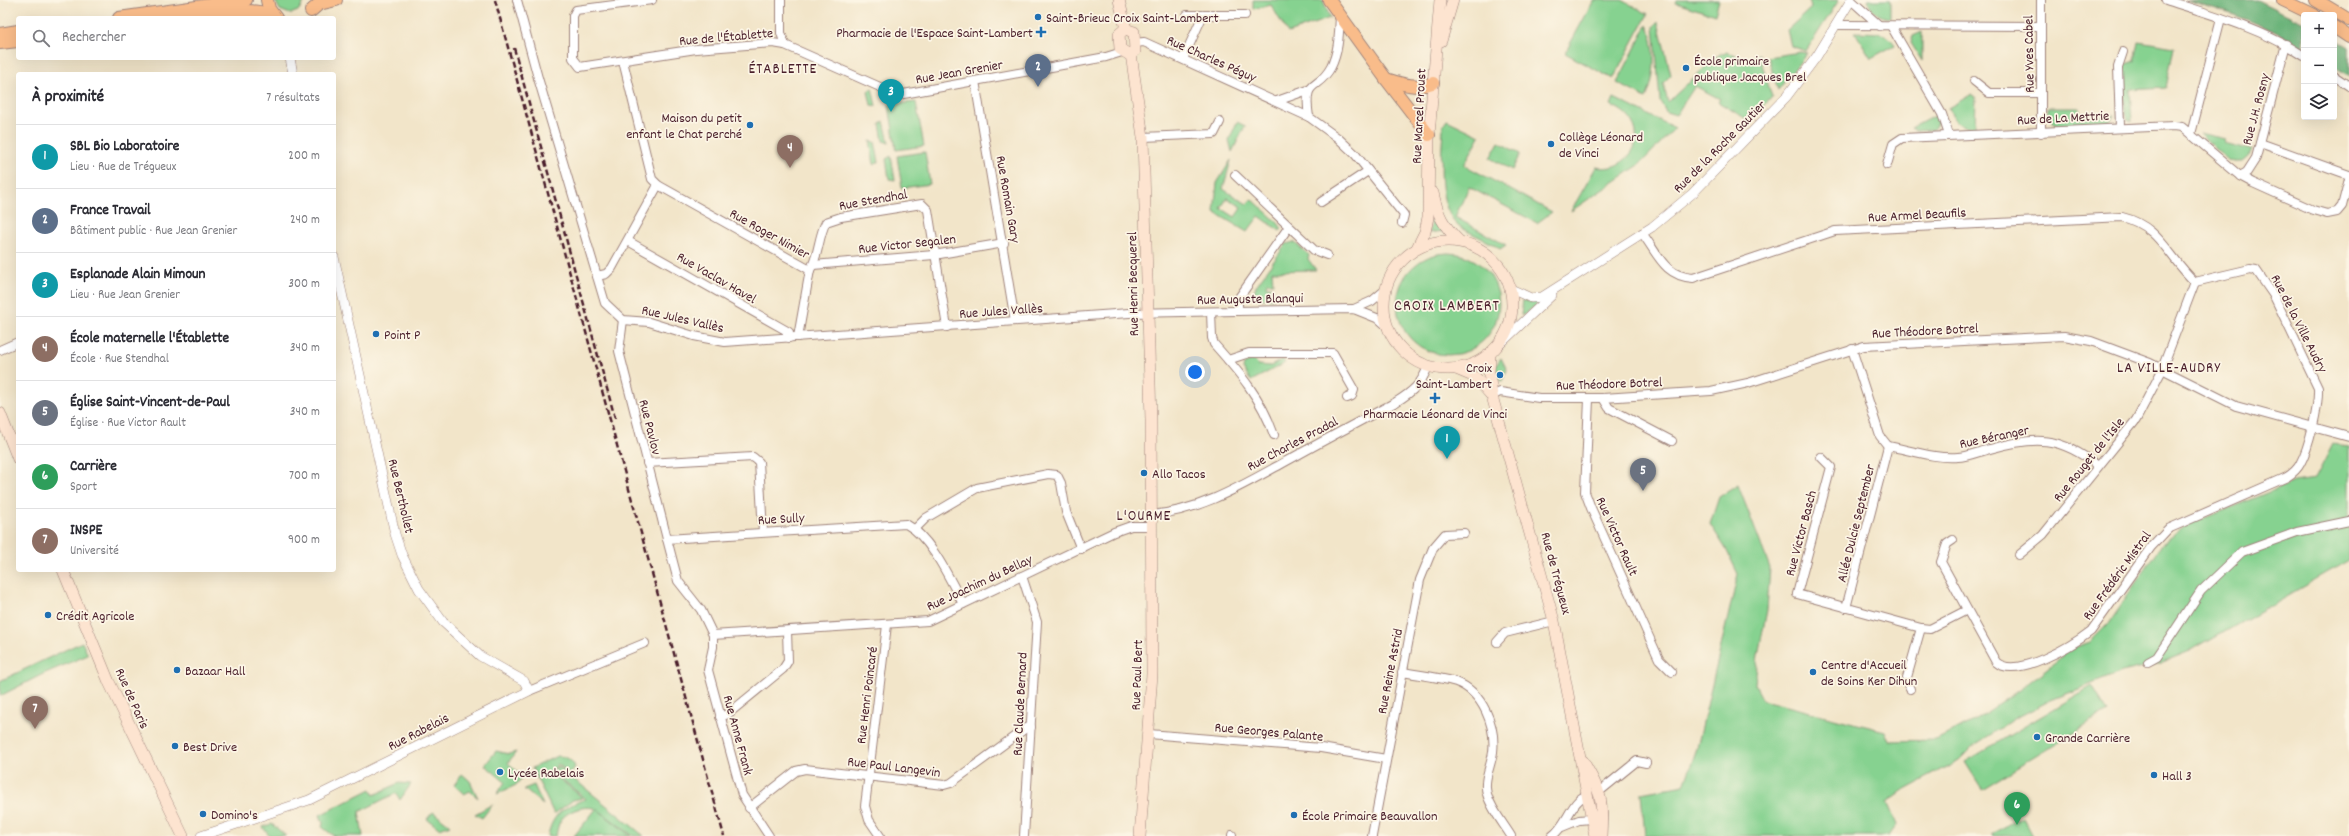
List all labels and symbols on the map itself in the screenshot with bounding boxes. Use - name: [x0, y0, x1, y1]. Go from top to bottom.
- place label: Saint-Brieuc Croix Saint-Lambert: [1046, 9, 1219, 29]
- marker: Saint-Brieuc Croix Saint-Lambert: [1033, 12, 1043, 22]
- street label: Rue Yves Cabel: [2019, 14, 2041, 93]
- street label: Rue de l'Établette: [678, 24, 774, 52]
- place label: Pharmacie de l'Espace Saint-Lambert: [836, 24, 1033, 44]
- marker: Pharmacie de l'Espace Saint-Lambert: [1036, 27, 1046, 37]
- street label: Rue Charles Péguy: [1163, 31, 1259, 89]
- place label: École primaire publique Jacques Brel: [1694, 52, 1807, 88]
- pin: 2: [1025, 54, 1051, 87]
- street label: Rue Jean Grenier: [914, 55, 1005, 91]
- district label: ÉTABLETTE: [749, 59, 817, 81]
- marker: École primaire publique Jacques Brel: [1681, 63, 1691, 73]
- street label: Rue Marcel Proust: [1408, 68, 1432, 164]
- street label: Rue J.H. Rosny: [2238, 71, 2276, 148]
- pin: 3: [878, 79, 904, 112]
- street label: Rue de la Roche Gautier: [1669, 96, 1772, 198]
- street label: Rue de La Mettrie: [2017, 107, 2110, 131]
- place label: Maison du petit enfant le Chat perché: [626, 109, 742, 145]
- marker: Maison du petit enfant le Chat perché: [745, 120, 755, 130]
- place label: Collège Léonard de Vinci: [1559, 128, 1643, 164]
- pin: 4: [777, 135, 803, 168]
- marker: Collège Léonard de Vinci: [1546, 139, 1556, 149]
- street label: Rue Romain Gary: [990, 154, 1025, 245]
- street label: Rue Stendhal: [838, 185, 910, 217]
- street label: Rue Armel Beaufils: [1867, 203, 1967, 229]
- street label: Rue Roger Nimier: [725, 204, 813, 265]
- street label: Rue Victor Segalen: [857, 230, 957, 260]
- street label: Rue Henri Becquerel: [1123, 231, 1145, 336]
- street label: Rue Vaclav Havel: [672, 248, 760, 310]
- street label: Rue de la Ville Audry: [2265, 271, 2332, 377]
- street label: Rue Auguste Blanqui: [1197, 289, 1304, 311]
- district label: CROIX LAMBERT: [1394, 295, 1500, 318]
- street label: Rue Jules Vallès: [959, 299, 1044, 325]
- street label: Rue Jules Vallès: [639, 301, 726, 339]
- street label: Rue Théodore Botrel: [1871, 319, 1980, 345]
- place label: Point P: [384, 326, 420, 346]
- marker: Point P: [371, 329, 381, 339]
- district label: LA VILLE-AUDRY: [2117, 358, 2221, 380]
- place label: Croix Saint-Lambert: [1416, 359, 1492, 395]
- your location: [1185, 362, 1205, 382]
- marker: Croix Saint-Lambert: [1495, 370, 1505, 380]
- street label: Rue Théodore Botrel: [1555, 373, 1663, 397]
- marker: Pharmacie Léonard de Vinci: [1430, 393, 1440, 403]
- street label: Rue Pavlov: [633, 398, 666, 457]
- place label: Pharmacie Léonard de Vinci: [1363, 405, 1508, 425]
- street label: Rue Charles Pradal: [1244, 412, 1343, 477]
- street label: Rue Rouget de l'Isle: [2049, 414, 2130, 507]
- street label: Rue Béranger: [1958, 421, 2032, 455]
- pin: 1: [1434, 426, 1460, 459]
- street label: Rue Berthollet: [382, 457, 418, 536]
- pin: 5: [1630, 458, 1656, 491]
- street label: Allée Dulcie September: [1833, 462, 1881, 585]
- place label: Allo Tacos: [1152, 465, 1206, 485]
- marker: Allo Tacos: [1139, 468, 1149, 478]
- street label: Rue Victor Basch: [1781, 488, 1823, 579]
- street label: Rue Victor Rault: [1590, 494, 1643, 580]
- district label: L'OURME: [1117, 506, 1171, 528]
- street label: Rue Sully: [757, 509, 805, 531]
- street label: Rue Frédéric Mistral: [2078, 527, 2157, 625]
- street label: Rue de Trégueux: [1534, 530, 1576, 617]
- street label: Rue Joachim du Bellay: [923, 550, 1036, 617]
- place label: Crédit Agricole: [56, 607, 135, 627]
- marker: Crédit Agricole: [43, 610, 53, 620]
- street label: Rue Reine Astrid: [1373, 627, 1409, 716]
- street label: Rue Paul Bert: [1127, 639, 1149, 711]
- street label: Rue Henri Poincaré: [852, 645, 884, 745]
- street label: Rue Claude Bernard: [1008, 652, 1034, 756]
- place label: Centre d'Accueil de Soins Ker Dihun: [1821, 656, 1917, 692]
- place label: Bazaar Hall: [185, 662, 246, 682]
- street label: Rue de Paris: [109, 665, 154, 733]
- marker: Bazaar Hall: [172, 665, 182, 675]
- marker: Centre d'Accueil de Soins Ker Dihun: [1808, 667, 1818, 677]
- street label: Rue Anne Frank: [717, 693, 757, 778]
- pin: 7: [22, 696, 48, 729]
- street label: Rue Rabelais: [385, 709, 453, 757]
- street label: Rue Georges Palante: [1214, 718, 1324, 748]
- place label: Grande Carrière: [2045, 729, 2130, 749]
- marker: Grande Carrière: [2032, 732, 2042, 742]
- place label: Best Drive: [183, 738, 237, 758]
- marker: Best Drive: [170, 741, 180, 751]
- street label: Rue Paul Langevin: [846, 752, 941, 784]
- place label: Lycée Rabelais: [508, 764, 584, 784]
- marker: Lycée Rabelais: [495, 767, 505, 777]
- place label: Hall 3: [2162, 767, 2192, 787]
- marker: Hall 3: [2149, 770, 2159, 780]
- pin: 6: [2004, 792, 2030, 825]
- place label: Domino's: [211, 806, 258, 826]
- place label: École Primaire Beauvallon: [1302, 807, 1438, 827]
- marker: Domino's: [198, 809, 208, 819]
- marker: École Primaire Beauvallon: [1289, 810, 1299, 820]

